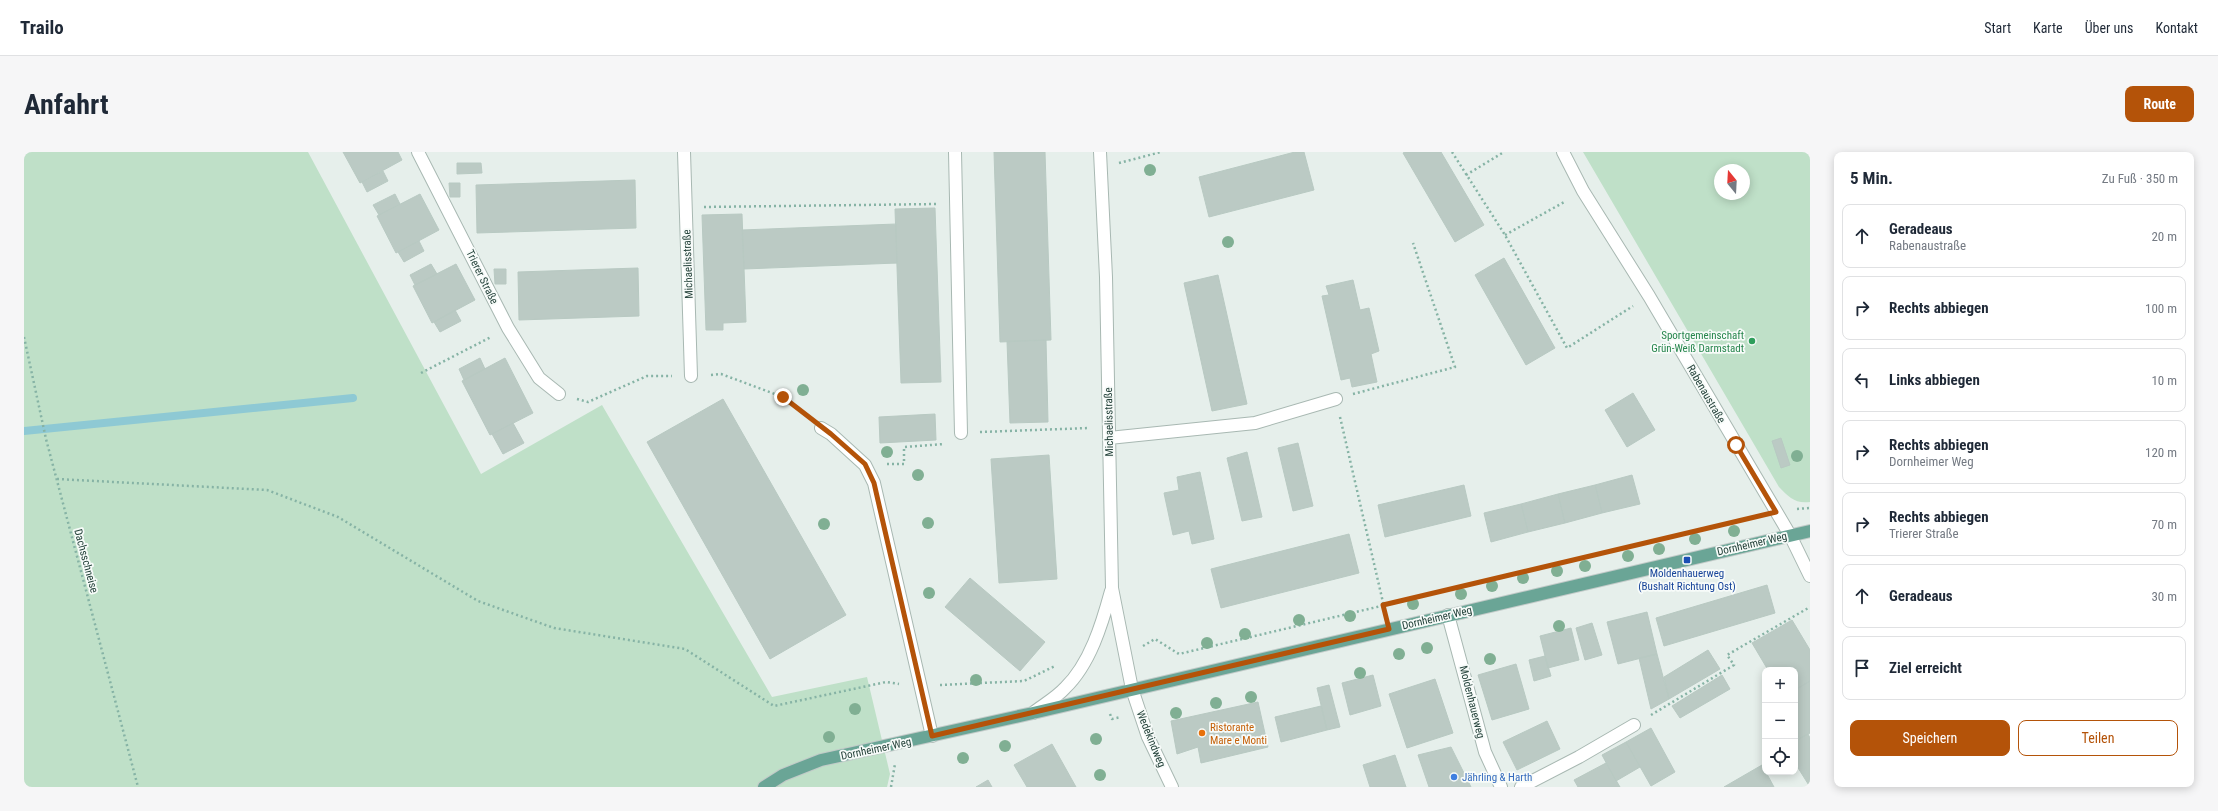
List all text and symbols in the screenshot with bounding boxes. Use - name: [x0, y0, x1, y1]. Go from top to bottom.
- text: Trailo: [20, 16, 64, 39]
- text: Start: [1984, 20, 2011, 36]
- text: Karte: [2033, 20, 2063, 36]
- text: Über uns: [2085, 20, 2133, 36]
- text: Kontakt: [2155, 20, 2198, 36]
- button: Route: [2125, 86, 2194, 122]
- text: Anfahrt: [24, 88, 109, 121]
- north arrow: [1714, 164, 1750, 200]
- text: 5 Min.: [1850, 168, 1893, 188]
- text: Zu Fuß · 350 m: [2102, 171, 2178, 186]
- text: Geradeaus: [1889, 220, 1953, 238]
- icon: ahead: [1851, 225, 1873, 247]
- street label: Michaelisstraße: [680, 229, 696, 299]
- text: 20 m: [2151, 229, 2177, 244]
- text: Rabenaustraße: [1889, 238, 1966, 253]
- street label: Trierer Straße: [463, 248, 501, 306]
- icon: right: [1851, 297, 1873, 319]
- text: Rechts abbiegen: [1889, 299, 1989, 317]
- text: 100 m: [2145, 301, 2177, 316]
- place label: Sportgemeinschaft Grün-Weiß Darmstadt: [1651, 329, 1744, 355]
- marker: Sportgemeinschaft Grün-Weiß Darmstadt: [1747, 336, 1757, 346]
- street label: Rabenaustraße: [1684, 363, 1728, 425]
- icon: left: [1851, 369, 1873, 391]
- text: Links abbiegen: [1889, 371, 1980, 389]
- text: 10 m: [2151, 373, 2177, 388]
- street label: Michaelisstraße: [1102, 387, 1116, 457]
- route end: [774, 388, 792, 406]
- route start: [1727, 436, 1745, 454]
- text: Rechts abbiegen: [1889, 436, 1989, 454]
- icon: right: [1851, 441, 1873, 463]
- text: 120 m: [2145, 445, 2177, 460]
- text: Dornheimer Weg: [1889, 454, 1974, 469]
- text: Rechts abbiegen: [1889, 508, 1989, 526]
- icon: right: [1851, 513, 1873, 535]
- text: 70 m: [2151, 517, 2177, 532]
- text: Trierer Straße: [1889, 526, 1959, 541]
- street label: Dachsschneise: [71, 528, 101, 594]
- street label: Dornheimer Weg: [1716, 530, 1788, 558]
- marker: Moldenhauerweg (Bushalt Richtung Ost): [1682, 555, 1692, 565]
- place label: Moldenhauerweg (Bushalt Richtung Ost): [1638, 567, 1736, 593]
- icon: ahead: [1851, 585, 1873, 607]
- text: Geradeaus: [1889, 587, 1953, 605]
- text: 30 m: [2151, 589, 2177, 604]
- street label: Dornheimer Weg: [1401, 604, 1473, 632]
- icon: arrive: [1851, 657, 1873, 679]
- text: Ziel erreicht: [1889, 659, 1962, 677]
- street label: Moldenhauerweg: [1457, 664, 1487, 740]
- map controls: [1762, 667, 1798, 775]
- button: +: [1762, 667, 1798, 703]
- button: −: [1762, 703, 1798, 739]
- street label: Wedekindweg: [1134, 709, 1168, 769]
- button: Speichern: [1850, 720, 2010, 756]
- button: Teilen: [2018, 720, 2178, 756]
- place label: Ristorante Mare e Monti: [1210, 721, 1267, 747]
- marker: Ristorante Mare e Monti: [1197, 728, 1207, 738]
- street label: Dornheimer Weg: [840, 735, 912, 763]
- button: locate: [1762, 739, 1798, 775]
- place label: Jährling & Harth: [1462, 771, 1532, 784]
- marker: Jährling & Harth: [1449, 772, 1459, 782]

